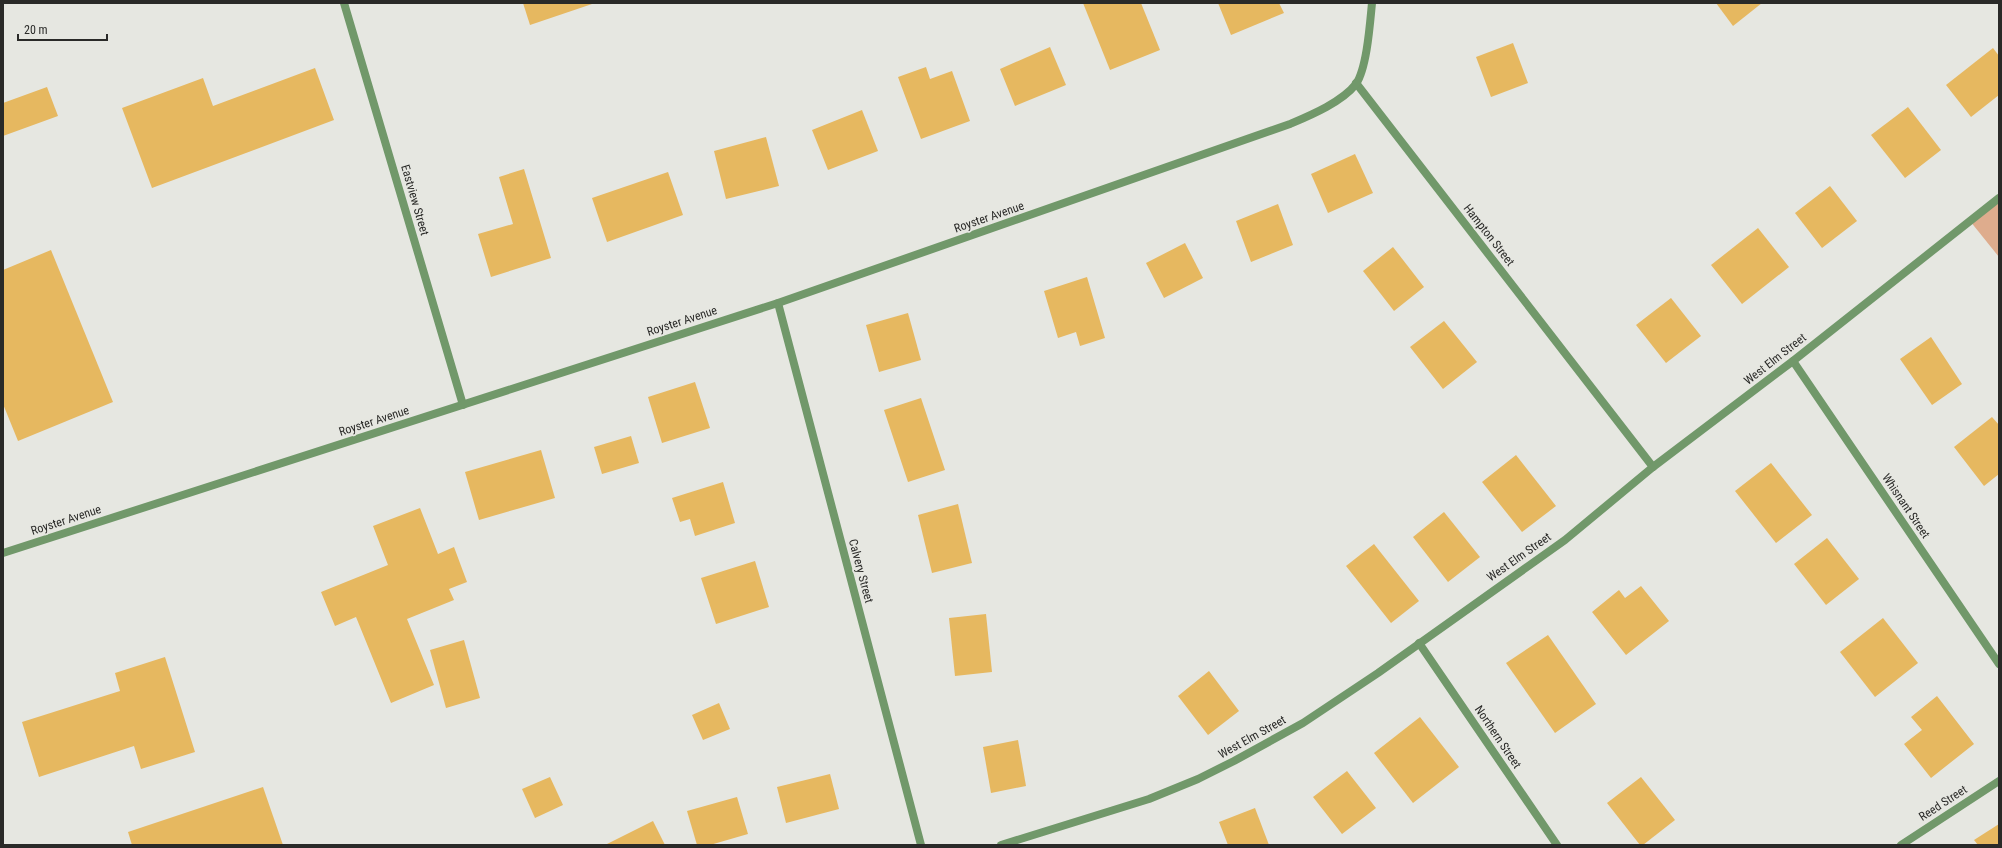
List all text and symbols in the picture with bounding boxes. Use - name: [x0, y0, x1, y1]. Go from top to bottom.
- scale bar: [18, 16, 107, 42]
- text: 20 m: [24, 23, 48, 37]
- street label: Eastview Street: [398, 163, 432, 237]
- street label: Royster Avenue: [952, 198, 1026, 235]
- street label: Hampton Street: [1461, 201, 1518, 269]
- street label: Royster Avenue: [645, 303, 719, 339]
- street label: West Elm Street: [1741, 330, 1809, 388]
- street label: Royster Avenue: [337, 403, 411, 439]
- street label: Whisnant Street: [1879, 471, 1933, 541]
- street label: Royster Avenue: [29, 502, 103, 538]
- street label: West Elm Street: [1484, 530, 1554, 584]
- street label: Calvery Street: [846, 537, 876, 605]
- street label: Northern Street: [1472, 703, 1524, 771]
- street label: West Elm Street: [1216, 712, 1289, 761]
- street label: Reed Street: [1916, 782, 1970, 824]

